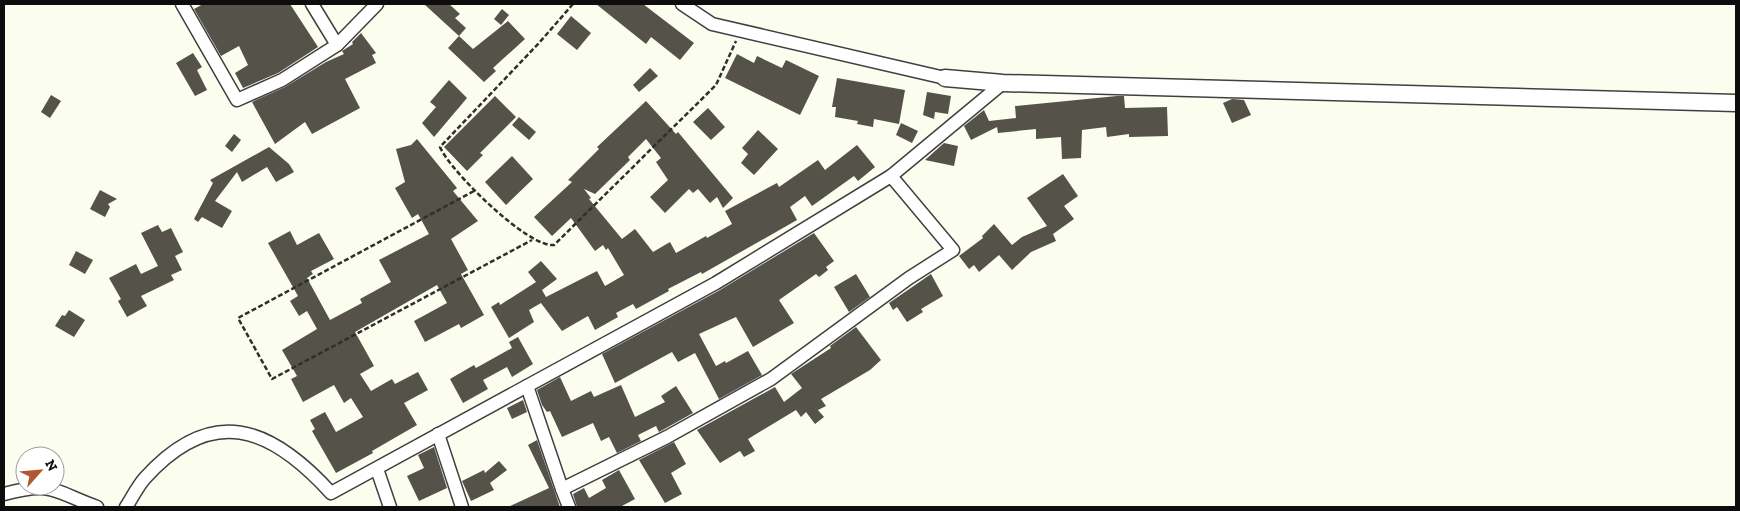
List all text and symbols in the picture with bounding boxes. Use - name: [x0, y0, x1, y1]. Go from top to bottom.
- north arrow: [15, 446, 65, 496]
- text: N: [41, 457, 61, 474]

